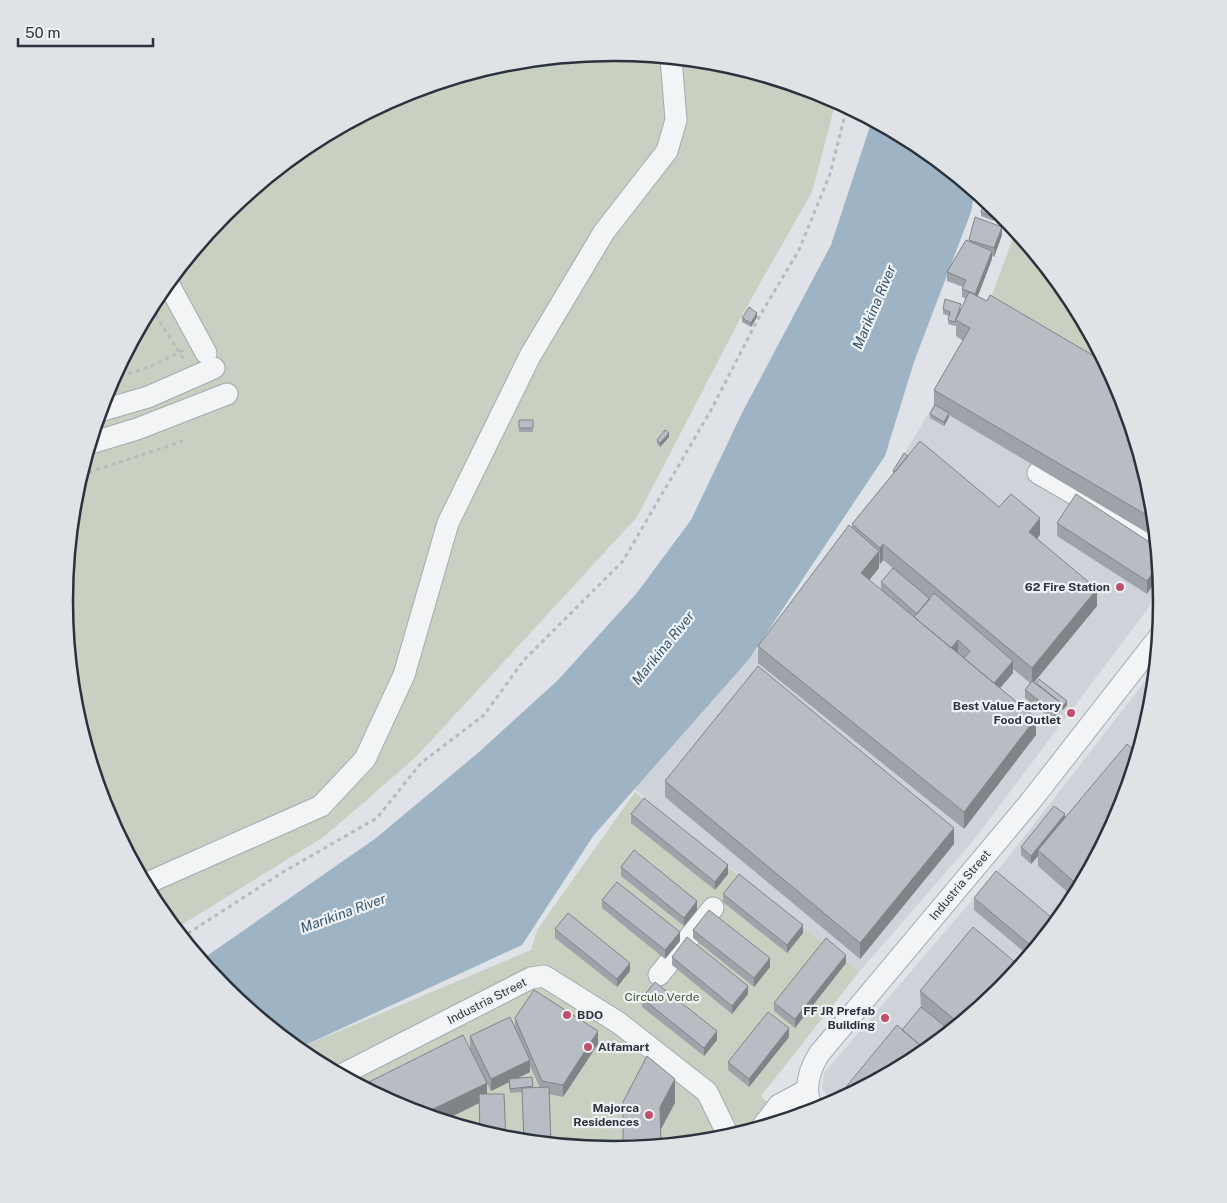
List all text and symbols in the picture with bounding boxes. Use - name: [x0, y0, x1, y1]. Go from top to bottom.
- scale bar: [18, 15, 152, 47]
- text: 50 m: [25, 24, 60, 41]
- water label: Marikina River: [849, 262, 899, 351]
- place label: 62 Fire Station: [1025, 580, 1110, 594]
- marker: 62 Fire Station: [1114, 581, 1126, 593]
- water label: Marikina River: [629, 607, 698, 688]
- place label: Best Value Factory Food Outlet: [953, 699, 1061, 727]
- marker: Best Value Factory Food Outlet: [1065, 707, 1077, 719]
- street label: Industria Street: [927, 847, 994, 923]
- water label: Marikina River: [298, 890, 389, 936]
- street label: Industria Street: [445, 975, 529, 1027]
- park label: Circulo Verde: [624, 990, 700, 1004]
- place label: FF JR Prefab Building: [803, 1004, 875, 1032]
- place label: BDO: [577, 1008, 603, 1022]
- marker: BDO: [561, 1009, 573, 1021]
- marker: FF JR Prefab Building: [879, 1012, 891, 1024]
- place label: Alfamart: [598, 1040, 650, 1054]
- marker: Alfamart: [582, 1041, 594, 1053]
- place label: Majorca Residences: [573, 1101, 639, 1129]
- marker: Majorca Residences: [643, 1109, 655, 1121]

